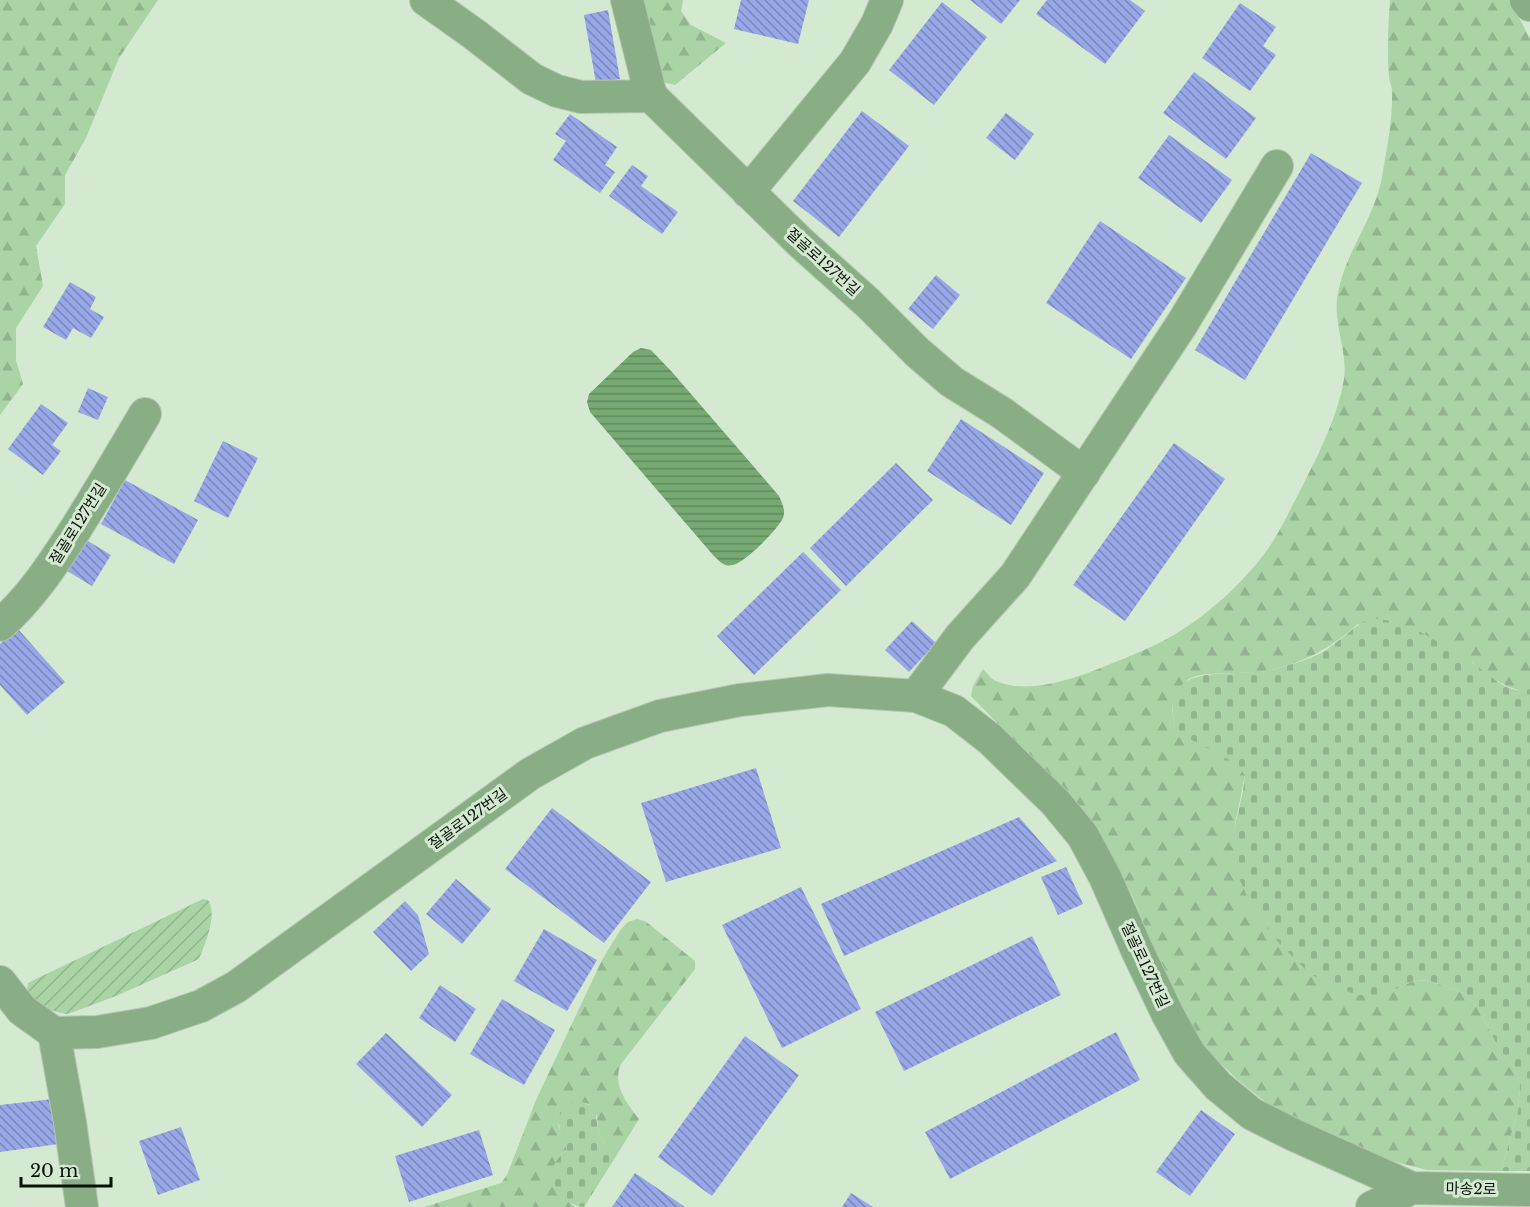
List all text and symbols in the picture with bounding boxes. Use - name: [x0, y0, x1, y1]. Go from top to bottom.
- street label: 절골로127번길: [783, 224, 864, 300]
- street label: 절골로127번길: [45, 479, 110, 568]
- street label: 절골로127번길: [425, 784, 511, 853]
- street label: 절골로127번길: [1117, 919, 1174, 1011]
- scale bar: [21, 1150, 111, 1188]
- text: 20 m: [30, 1160, 78, 1182]
- street label: 마송2로: [1446, 1179, 1496, 1198]

